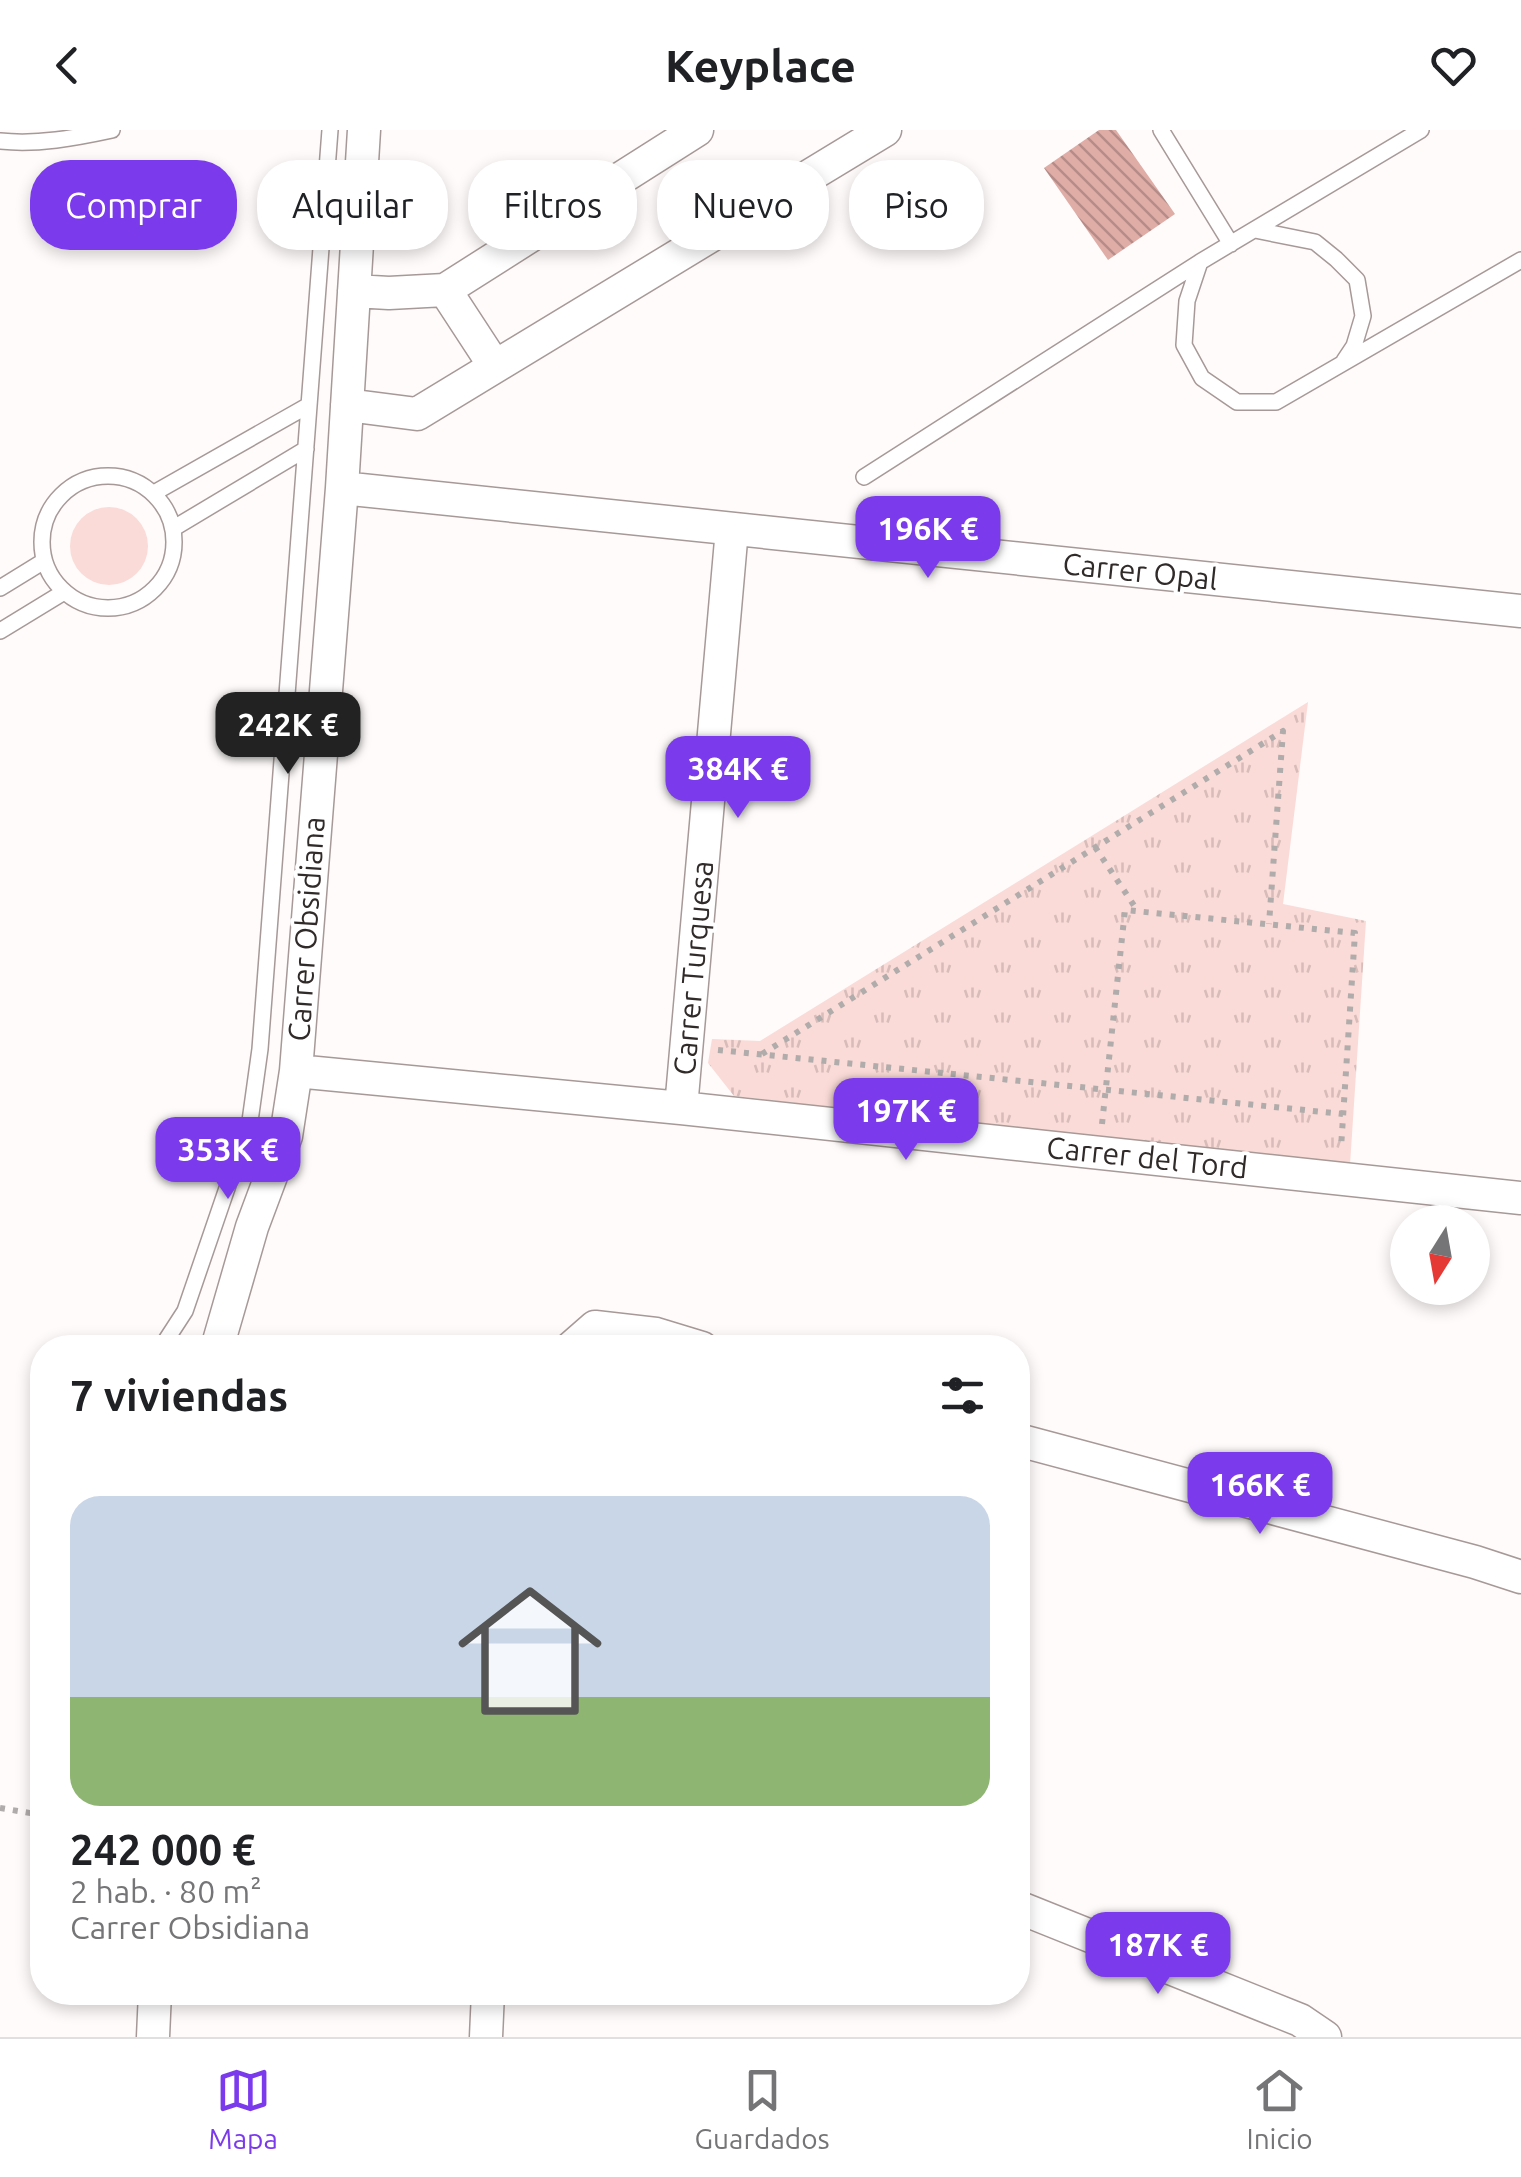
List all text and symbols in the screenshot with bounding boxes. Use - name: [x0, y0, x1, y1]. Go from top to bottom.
- icon: back: [40, 38, 95, 93]
- icon: heart: [1426, 38, 1481, 93]
- text: Keyplace: [665, 40, 856, 91]
- chip: Comprar: [30, 160, 237, 250]
- chip: Alquilar: [257, 160, 448, 250]
- chip: Filtros: [468, 160, 637, 250]
- chip: Nuevo: [657, 160, 829, 250]
- chip: Piso: [849, 160, 984, 250]
- pin: 196K €: [847, 496, 1009, 581]
- text: 196K €: [877, 510, 979, 546]
- street label: Carrer Opal: [1061, 546, 1219, 596]
- pin: 242K €: [207, 692, 369, 777]
- text: 242K €: [237, 706, 339, 742]
- pin: 384K €: [657, 736, 819, 821]
- text: 384K €: [687, 750, 789, 786]
- street label: Carrer Obsidiana: [281, 815, 331, 1042]
- street label: Carrer Turquesa: [667, 859, 719, 1077]
- pin: 197K €: [825, 1078, 987, 1163]
- text: 197K €: [855, 1092, 957, 1128]
- pin: 353K €: [147, 1117, 309, 1202]
- street label: Carrer del Tord: [1045, 1130, 1249, 1184]
- text: 353K €: [177, 1131, 279, 1167]
- north arrow: [1390, 1205, 1490, 1305]
- map controls: [1390, 1205, 1490, 1305]
- icon: filters: [935, 1368, 990, 1423]
- text: 7 viviendas: [70, 1372, 288, 1419]
- pin: 166K €: [1179, 1452, 1341, 1537]
- text: 166K €: [1209, 1466, 1311, 1502]
- icon: home: [440, 1561, 620, 1741]
- text: 242 000 €: [70, 1826, 256, 1873]
- text: 2 hab. · 80 m²: [70, 1873, 262, 1909]
- text: Carrer Obsidiana: [70, 1909, 310, 1945]
- pin: 187K €: [1077, 1912, 1239, 1997]
- text: 187K €: [1107, 1926, 1209, 1962]
- tab: Mapa: [208, 2063, 278, 2154]
- tab: Guardados: [695, 2063, 830, 2154]
- tab: Inicio: [1246, 2063, 1313, 2154]

